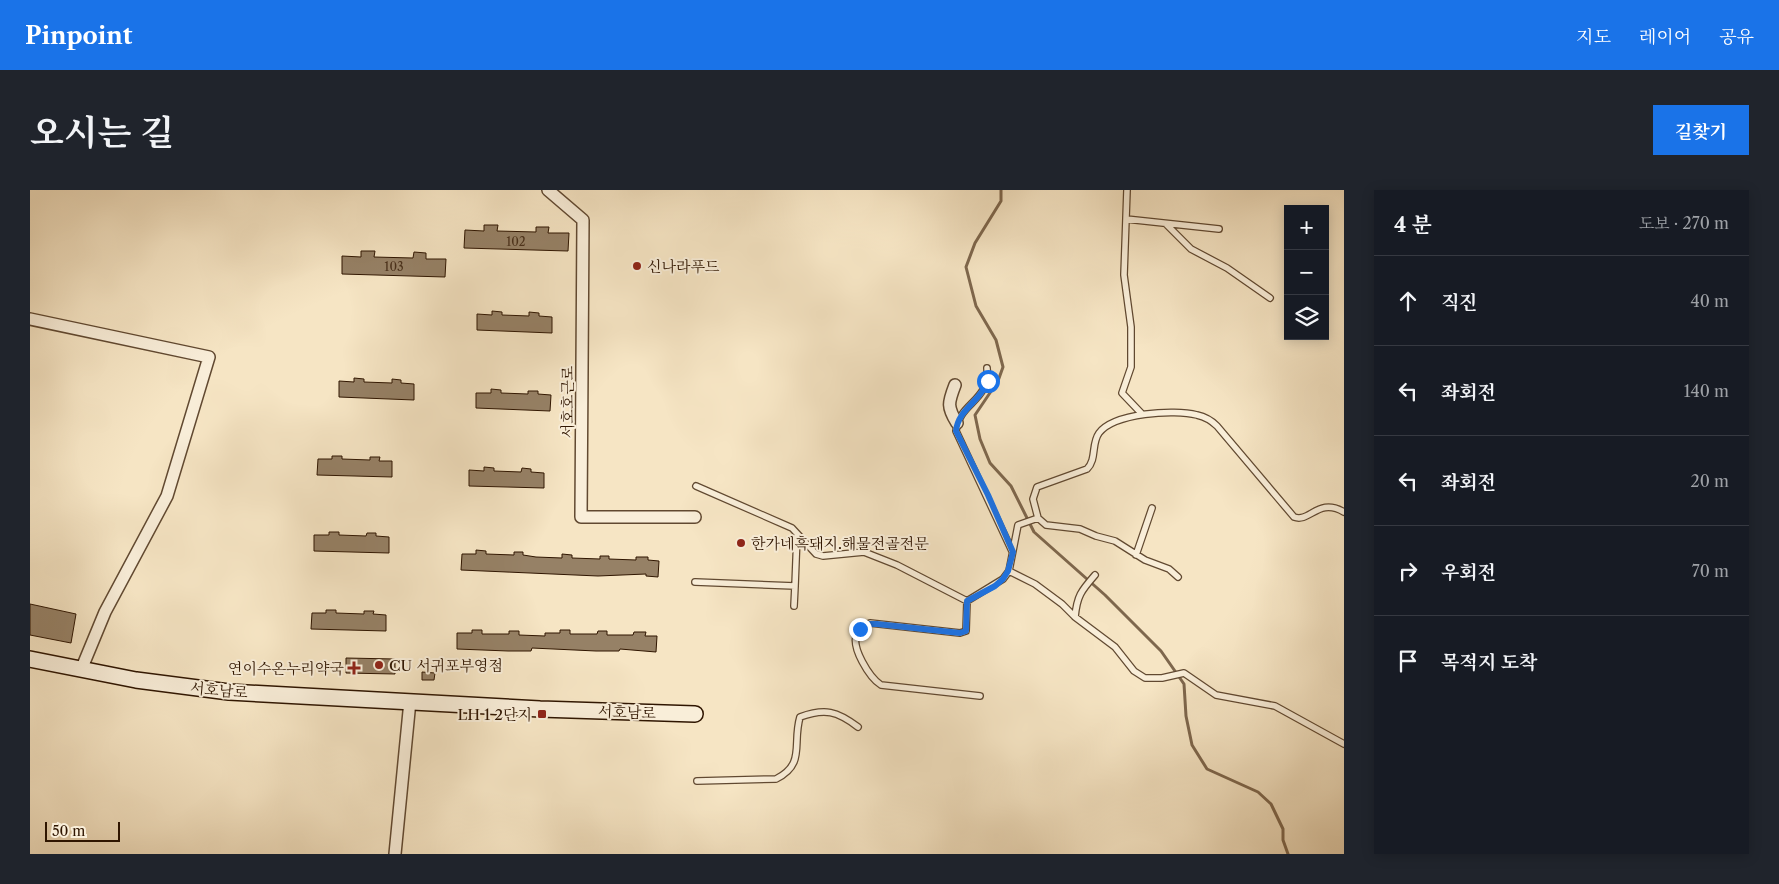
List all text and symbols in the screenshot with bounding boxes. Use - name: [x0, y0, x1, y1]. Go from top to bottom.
- text: Pinpoint: [25, 21, 132, 50]
- text: 지도: [1576, 26, 1611, 48]
- text: 레이어: [1639, 26, 1691, 48]
- text: 공유: [1719, 26, 1754, 48]
- button: 길찾기: [1653, 105, 1749, 155]
- text: 오시는 길: [30, 111, 174, 154]
- map controls: [1284, 205, 1329, 340]
- button: +: [1284, 205, 1329, 250]
- text: 4 분: [1394, 212, 1432, 237]
- text: 도보 · 270 m: [1639, 213, 1729, 233]
- house number: 102: [506, 234, 526, 249]
- button: −: [1284, 250, 1329, 295]
- place label: 신나라푸드: [647, 257, 720, 276]
- house number: 103: [384, 259, 404, 274]
- marker: 신나라푸드: [631, 260, 643, 272]
- icon: ahead: [1394, 287, 1422, 315]
- text: 직진: [1441, 291, 1478, 314]
- text: 40 m: [1690, 291, 1729, 311]
- button: layers: [1284, 295, 1329, 340]
- street label: 서호호근로: [558, 365, 577, 438]
- route start: [977, 370, 1000, 393]
- icon: left: [1394, 377, 1422, 405]
- text: 좌회전: [1441, 381, 1496, 404]
- text: 140 m: [1684, 381, 1729, 401]
- icon: left: [1394, 467, 1422, 495]
- text: 좌회전: [1441, 471, 1496, 494]
- text: 20 m: [1690, 471, 1729, 491]
- place label: 한가네흑돼지.해물전골전문: [751, 534, 929, 553]
- marker: 한가네흑돼지.해물전골전문: [735, 537, 747, 549]
- icon: right: [1394, 557, 1422, 585]
- text: 우회전: [1441, 561, 1496, 584]
- text: 70 m: [1692, 561, 1729, 581]
- route end: [849, 618, 872, 641]
- icon: arrive: [1394, 647, 1422, 675]
- text: 목적지 도착: [1441, 651, 1538, 674]
- place label: CU 서귀포부영점: [389, 656, 503, 675]
- place label: 연이수온누리약국: [228, 659, 345, 678]
- marker: CU 서귀포부영점: [373, 659, 385, 671]
- marker: 연이수온누리약국: [348, 662, 360, 674]
- street label: 서호남로: [189, 678, 249, 702]
- street label: 서호남로: [598, 701, 657, 723]
- place label: LH 1 2단지: [457, 705, 532, 724]
- marker: LH 1 2단지: [536, 708, 548, 720]
- scale bar: [45, 819, 120, 842]
- text: 50 m: [52, 822, 85, 840]

